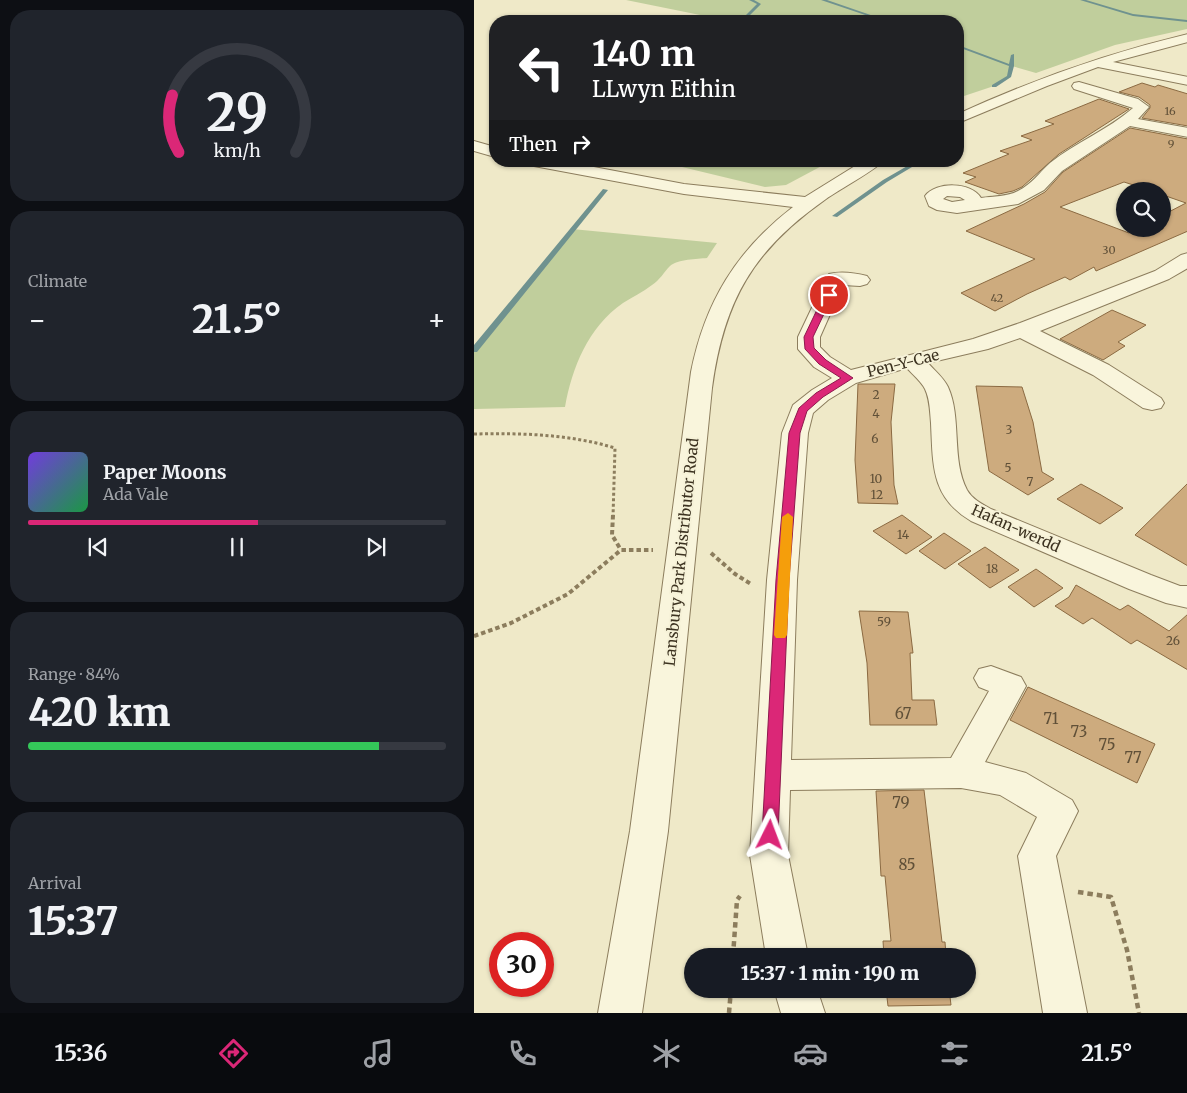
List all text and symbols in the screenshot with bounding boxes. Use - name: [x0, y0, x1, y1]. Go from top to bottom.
- text: 140 m: [592, 32, 695, 76]
- icon: left: [509, 35, 574, 100]
- text: LLwyn Eithin: [592, 75, 736, 103]
- text: 29: [206, 80, 268, 145]
- house number: 16: [1164, 104, 1176, 118]
- icon: right: [567, 130, 595, 158]
- text: Then: [509, 132, 557, 156]
- house number: 9: [1168, 137, 1175, 151]
- text: km/h: [213, 139, 261, 162]
- map controls: [1116, 182, 1171, 237]
- button: search: [1116, 182, 1171, 237]
- house number: 30: [1102, 243, 1116, 257]
- text: Climate: [28, 271, 87, 291]
- pin: [808, 274, 850, 316]
- icon: arrive: [815, 281, 843, 309]
- house number: 42: [991, 291, 1003, 305]
- text: 21.5°: [192, 296, 282, 343]
- text: −: [28, 302, 47, 338]
- text: +: [427, 302, 446, 338]
- street label: Pen-Y-Cae: [865, 345, 941, 381]
- house number: 2: [872, 387, 880, 402]
- house number: 4: [872, 406, 880, 421]
- house number: 3: [1006, 422, 1013, 437]
- house number: 6: [871, 431, 879, 446]
- street label: Lansbury Park Distributor Road: [660, 437, 702, 667]
- text: Paper Moons: [103, 460, 227, 484]
- house number: 5: [1004, 460, 1012, 475]
- house number: 10: [870, 471, 883, 486]
- house number: 7: [1027, 474, 1034, 489]
- text: Ada Vale: [103, 484, 168, 504]
- house number: 12: [871, 487, 883, 502]
- street label: Hafan-werdd: [969, 500, 1063, 556]
- house number: 14: [897, 527, 910, 542]
- icon: previous: [84, 533, 112, 561]
- icon: pause: [223, 533, 251, 561]
- icon: next: [362, 533, 390, 561]
- house number: 18: [986, 561, 998, 576]
- house number: 59: [877, 614, 891, 629]
- house number: 26: [1166, 633, 1180, 648]
- text: Range · 84%: [28, 664, 120, 684]
- text: 420 km: [28, 689, 170, 736]
- house number: 67: [895, 704, 912, 723]
- house number: 71: [1043, 709, 1059, 728]
- house number: 73: [1071, 722, 1087, 741]
- house number: 75: [1099, 735, 1115, 754]
- house number: 77: [1124, 748, 1142, 767]
- house number: 79: [892, 793, 910, 812]
- position arrow: [743, 808, 795, 860]
- house number: 85: [898, 855, 916, 874]
- text: Arrival: [28, 873, 81, 893]
- text: 15:37: [28, 898, 118, 945]
- speed limit sign: 30: [489, 932, 554, 997]
- text: 15:37 · 1 min · 190 m: [741, 961, 919, 985]
- icon: directions: [216, 1036, 251, 1071]
- icon: music: [361, 1036, 396, 1071]
- icon: phone: [505, 1036, 540, 1071]
- icon: climate: [649, 1036, 684, 1071]
- icon: car: [793, 1036, 828, 1071]
- icon: filters: [937, 1036, 972, 1071]
- text: 15:36: [55, 1039, 107, 1067]
- text: 21.5°: [1081, 1039, 1132, 1067]

